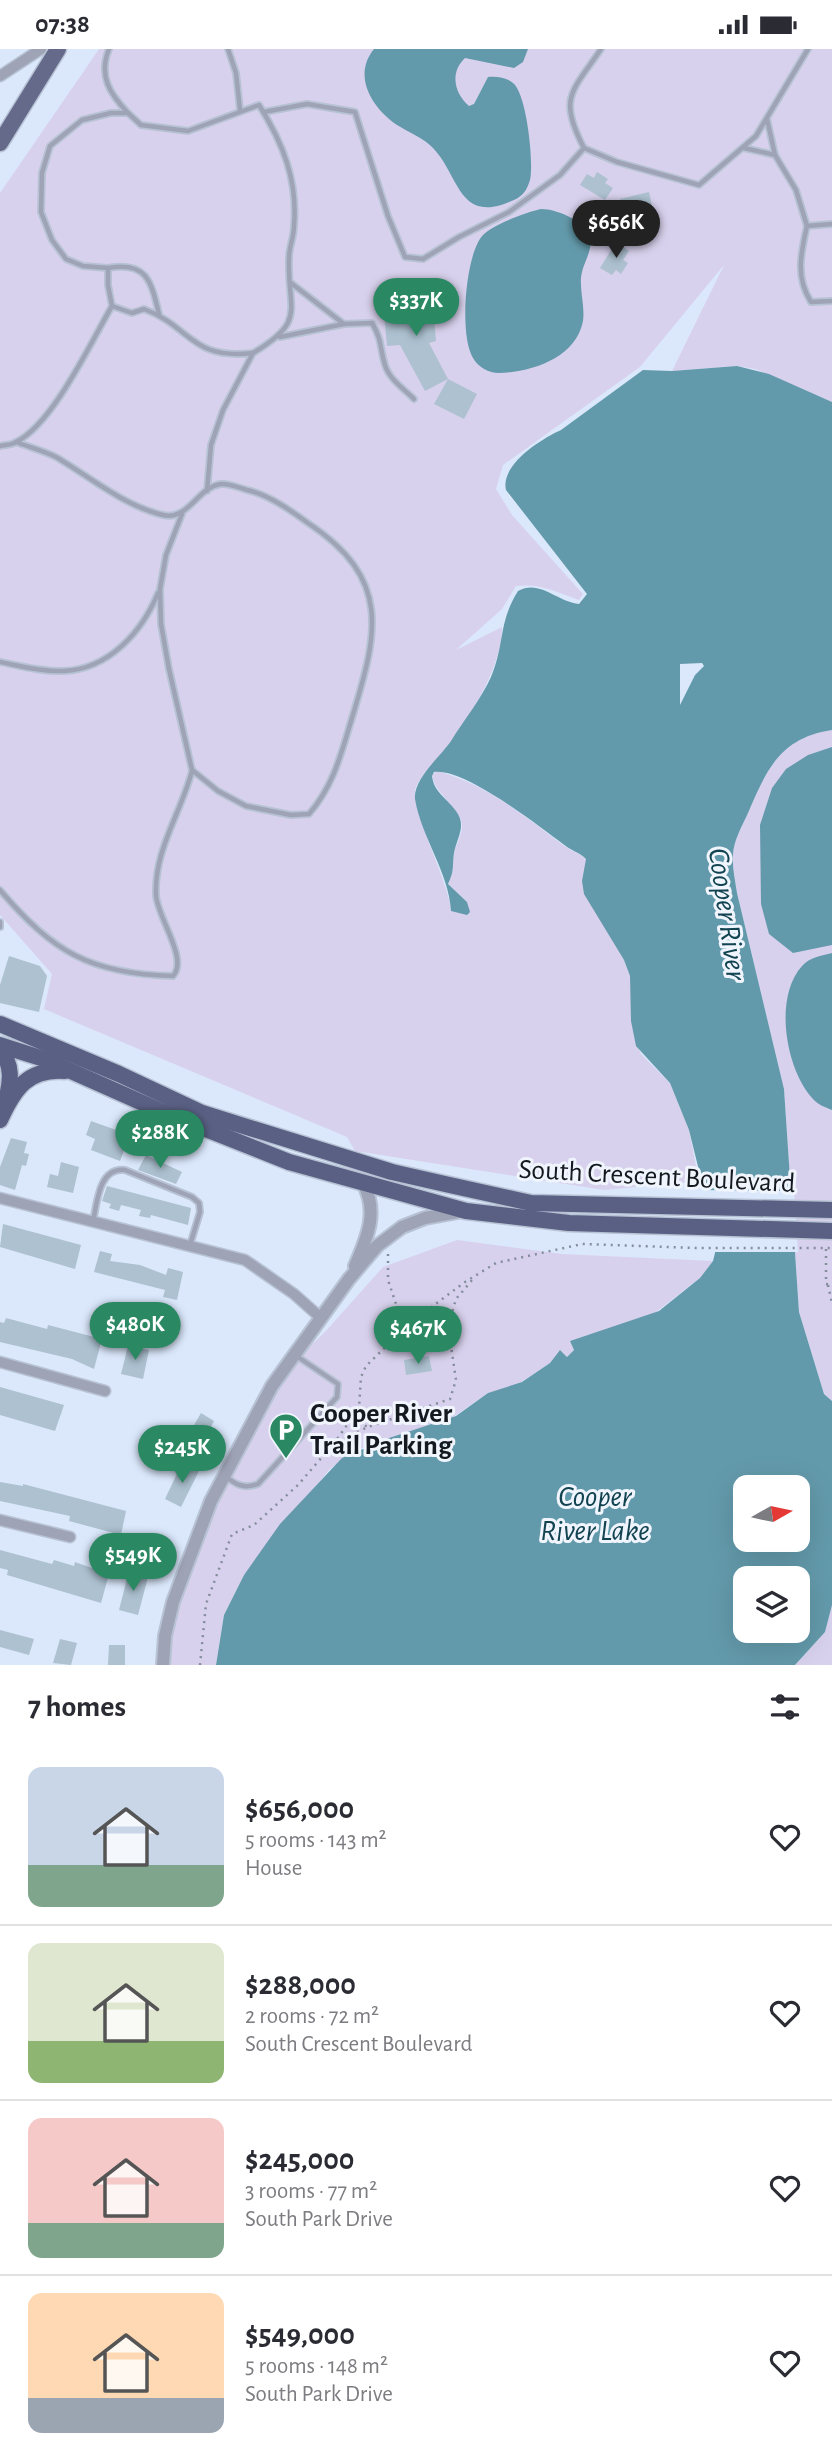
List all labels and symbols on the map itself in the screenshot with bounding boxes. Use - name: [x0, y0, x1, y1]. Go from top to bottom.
- pin: $656K: [567, 201, 665, 260]
- pin: $337K: [367, 279, 465, 338]
- water label: Cooper River: [703, 846, 751, 983]
- pin: $288K: [111, 1111, 209, 1170]
- street label: South Crescent Boulevard: [518, 1156, 796, 1198]
- pin: $480K: [86, 1303, 184, 1362]
- pin: $467K: [369, 1307, 467, 1366]
- place label: Cooper River Trail Parking: [310, 1400, 453, 1460]
- parking icon: Cooper River Trail Parking: [267, 1411, 305, 1460]
- pin: $245K: [133, 1425, 231, 1485]
- north arrow: [733, 1475, 810, 1552]
- water label: Cooper River Lake: [540, 1482, 650, 1546]
- pin: $549K: [84, 1533, 182, 1593]

